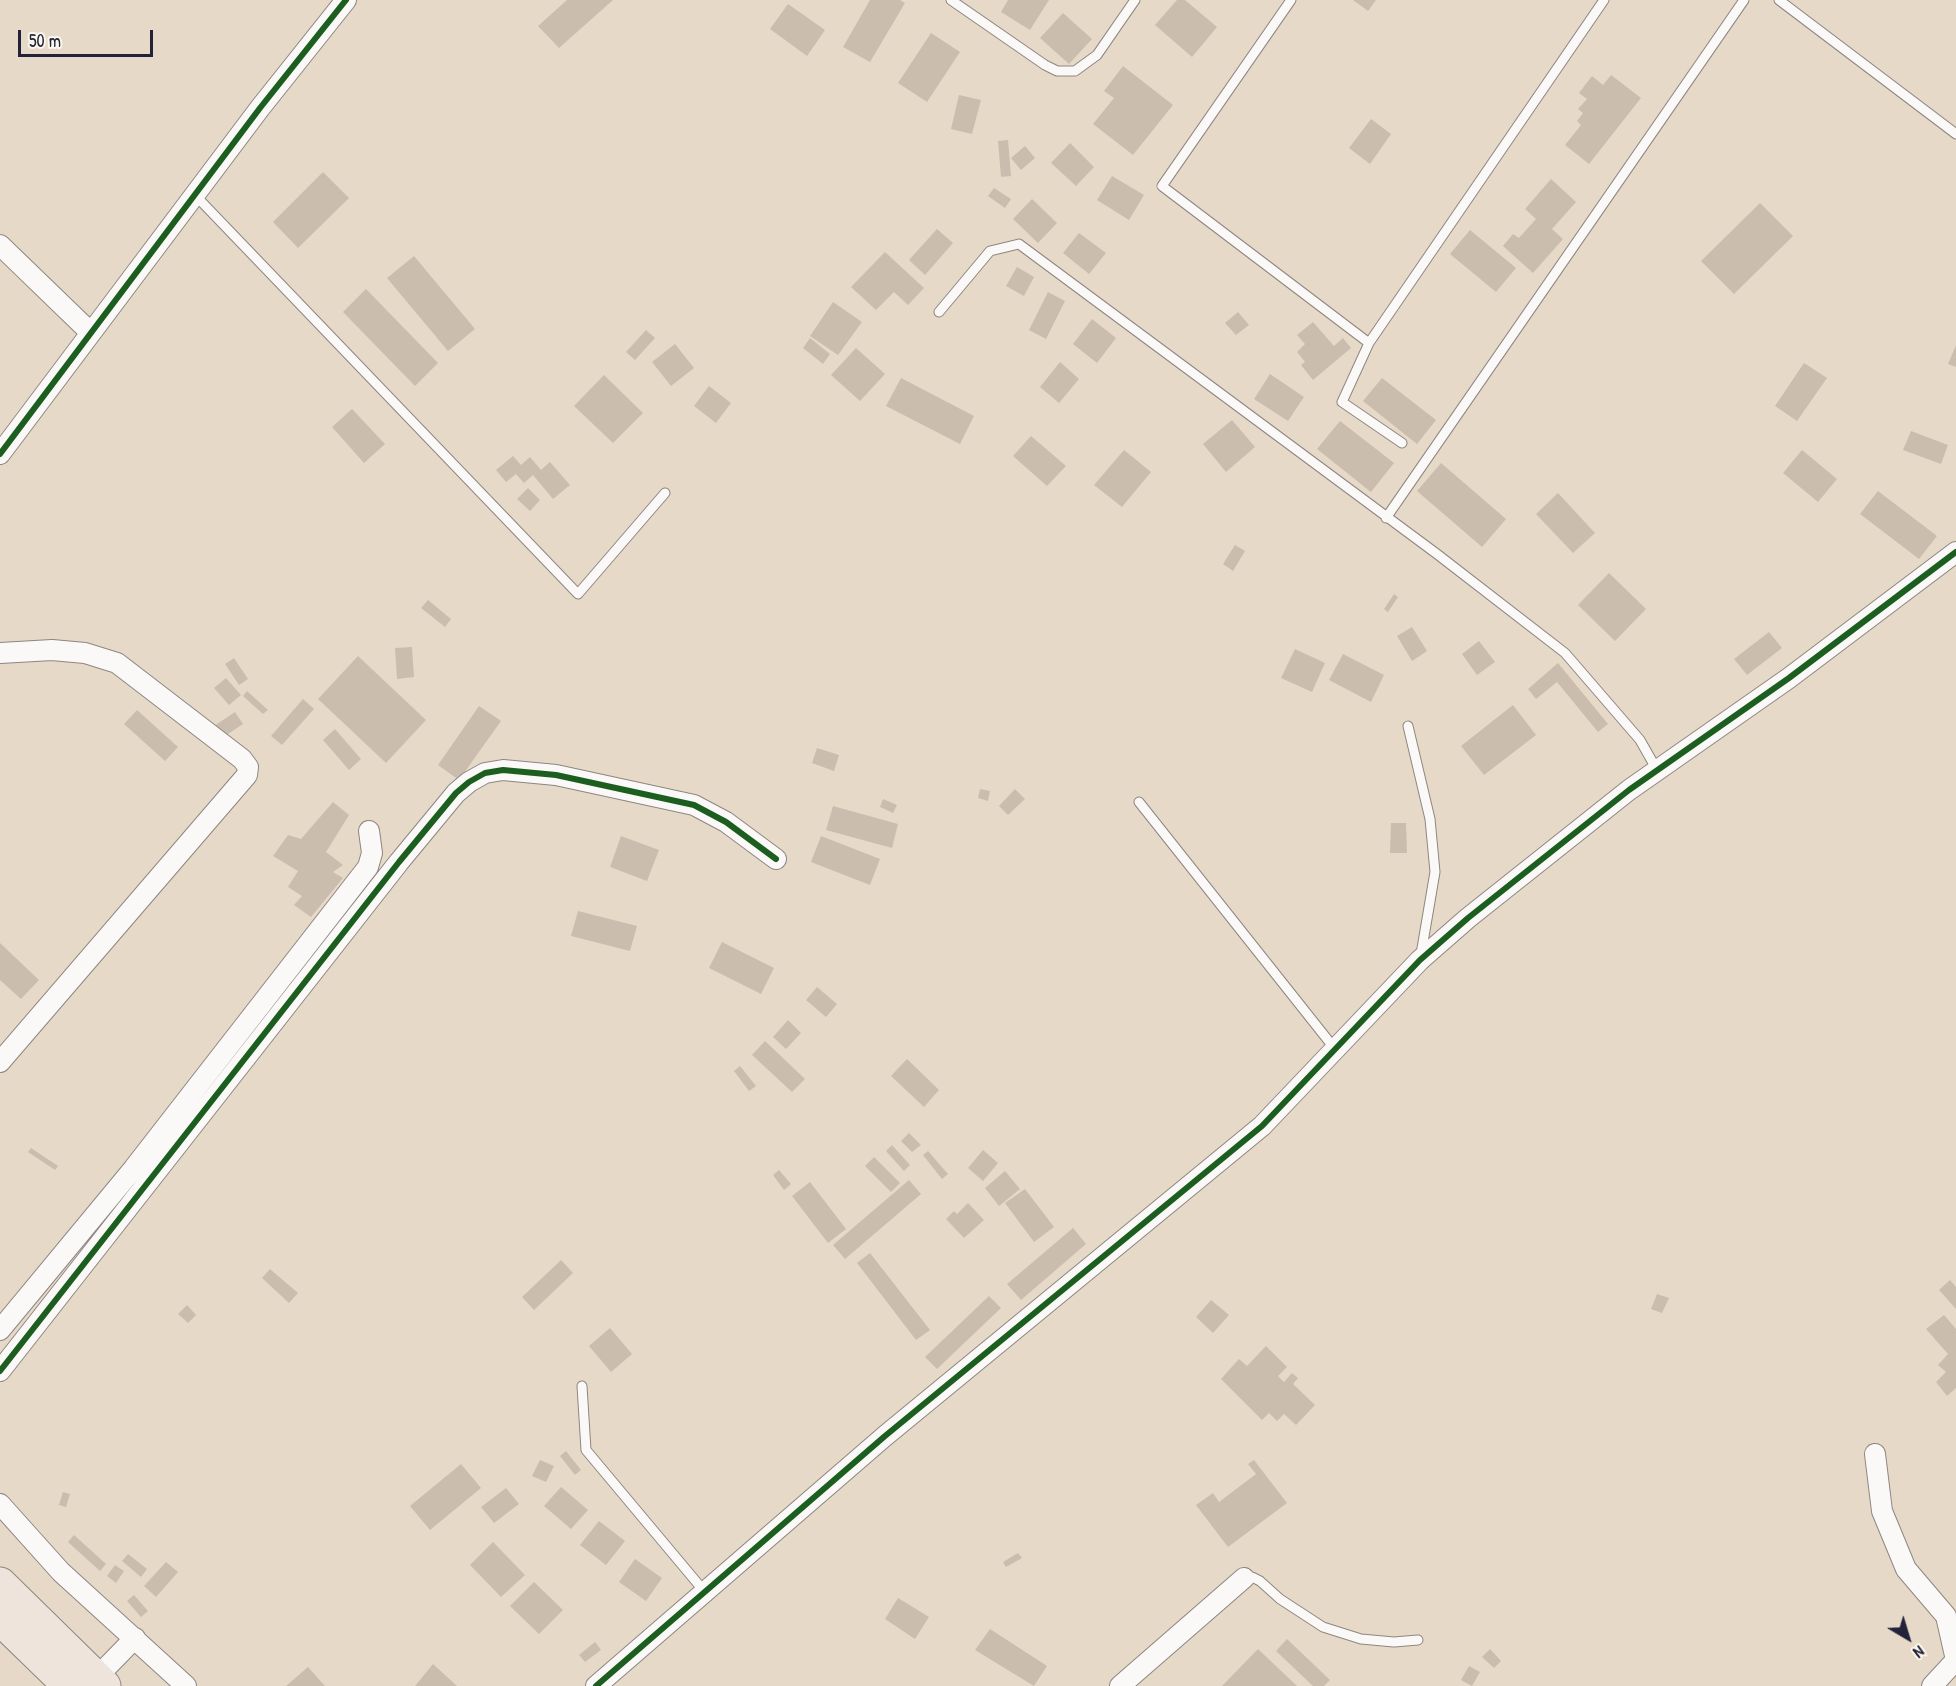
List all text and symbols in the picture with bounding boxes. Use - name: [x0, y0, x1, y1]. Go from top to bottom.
- scale bar: [21, 18, 156, 56]
- text: 50 m: [29, 28, 61, 53]
- north arrow: [1878, 1608, 1938, 1668]
- text: N: [1909, 1641, 1929, 1663]

